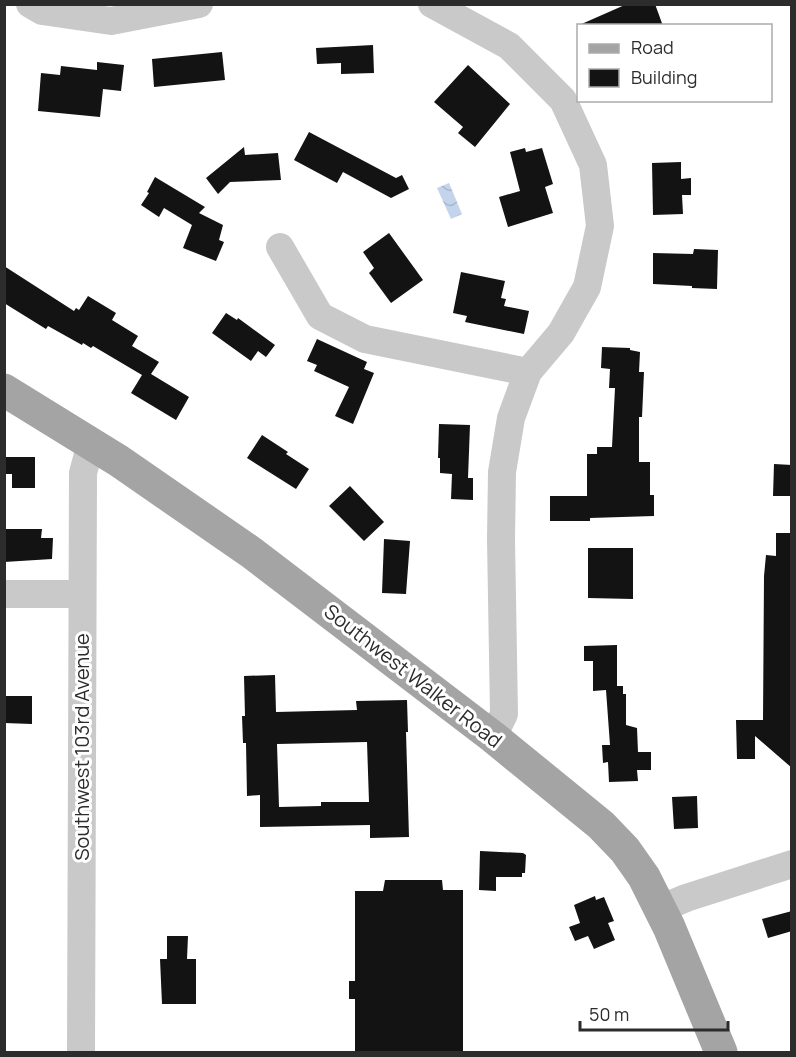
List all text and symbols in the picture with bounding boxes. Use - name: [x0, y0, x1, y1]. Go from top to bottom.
- legend: [577, 24, 772, 102]
- text: Road: [631, 35, 674, 59]
- text: Building: [631, 65, 697, 89]
- street label: Southwest Walker Road: [319, 598, 508, 754]
- street label: Southwest 103rd Avenue: [68, 633, 95, 861]
- scale bar: [580, 994, 728, 1032]
- text: 50 m: [589, 1002, 629, 1026]

